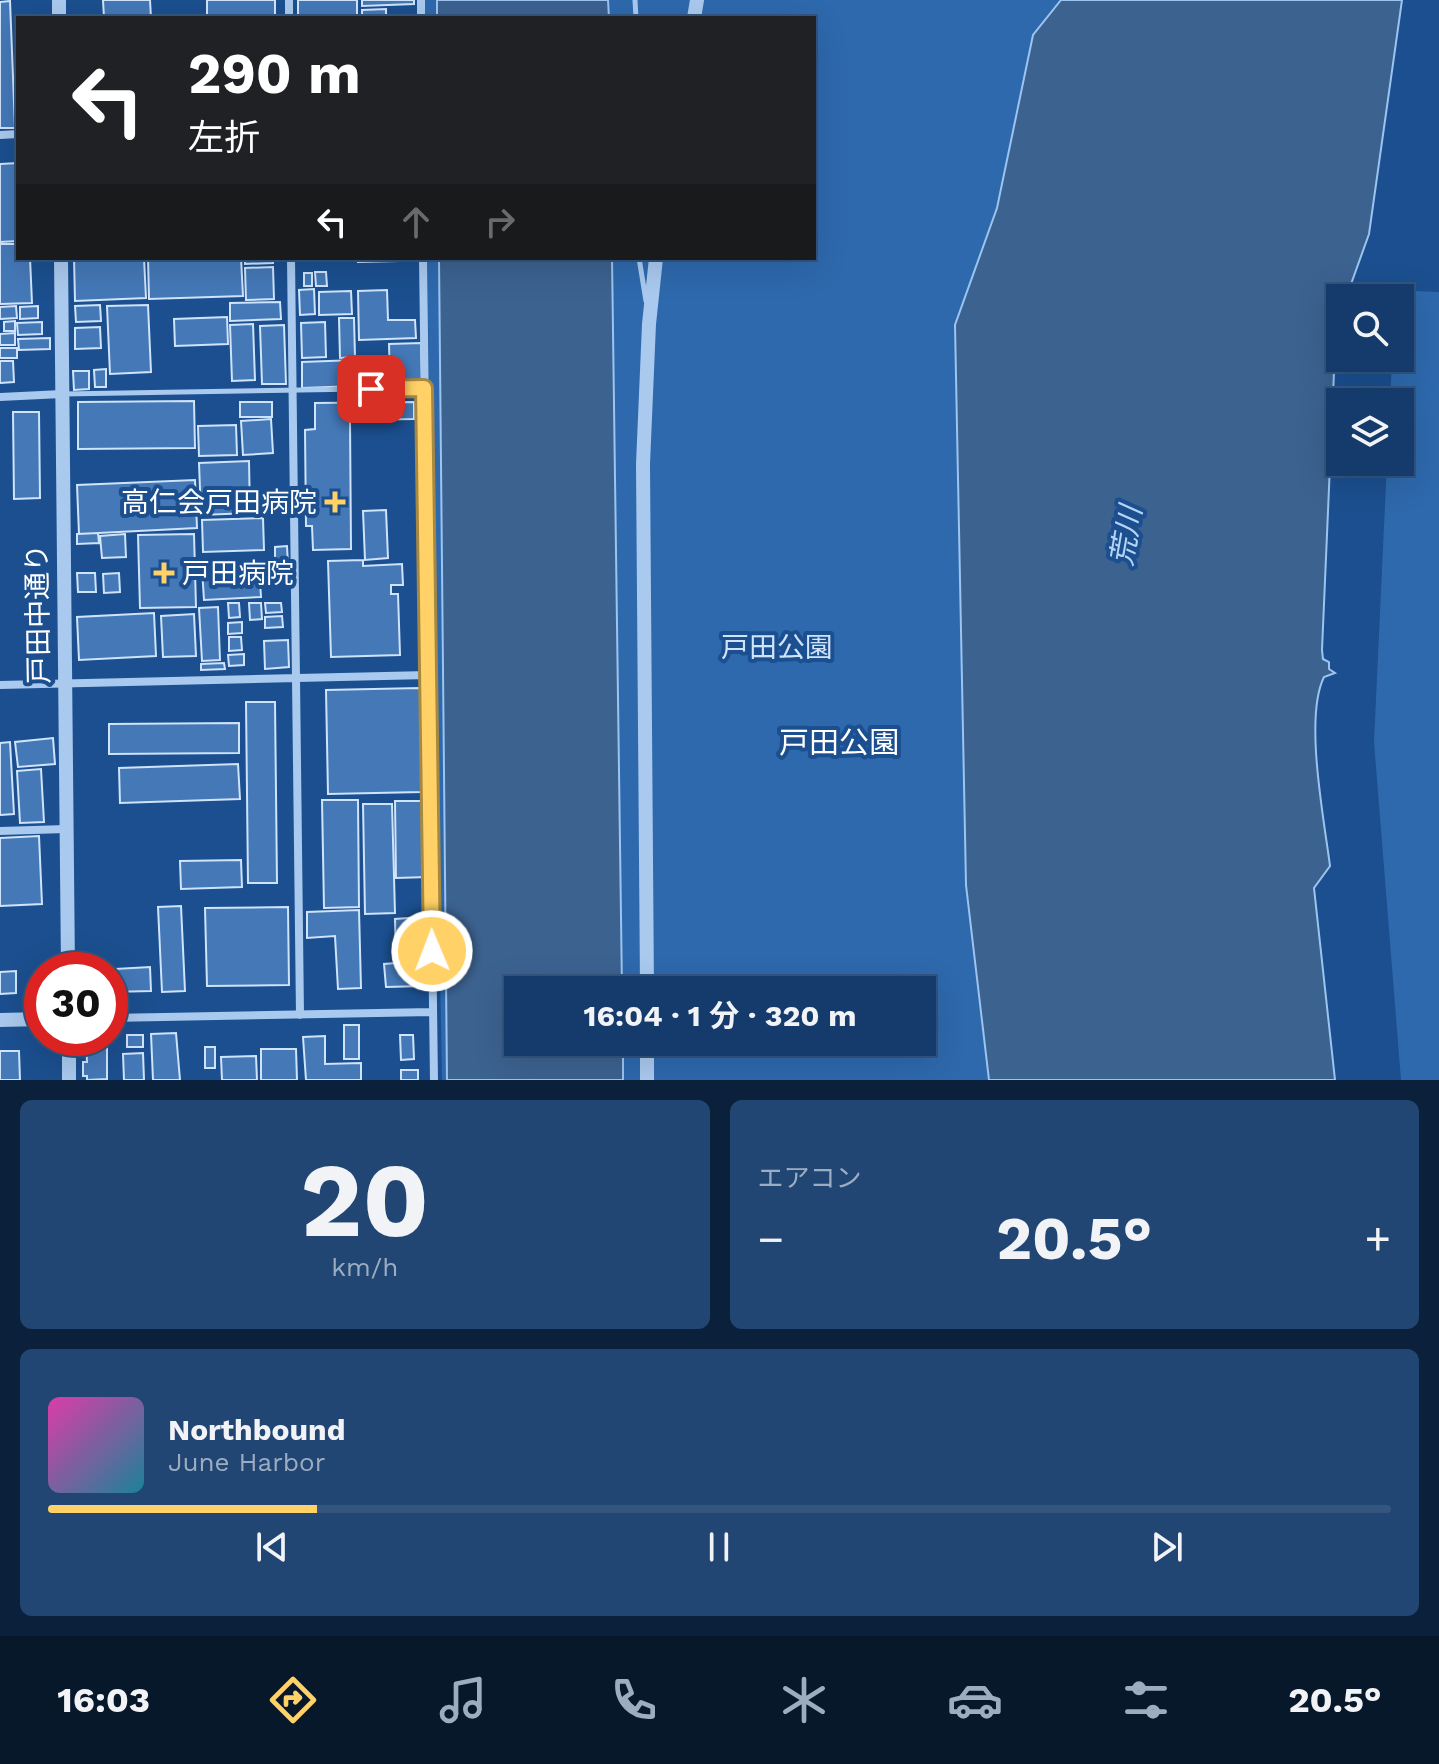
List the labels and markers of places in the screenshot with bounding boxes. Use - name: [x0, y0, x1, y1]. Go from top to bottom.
- pin: [337, 355, 405, 423]
- place label: 高仁会戸田病院: [121, 486, 317, 519]
- marker: 高仁会戸田病院: [324, 491, 346, 513]
- place label: 戸田病院: [182, 557, 294, 590]
- marker: 戸田病院: [153, 562, 175, 584]

